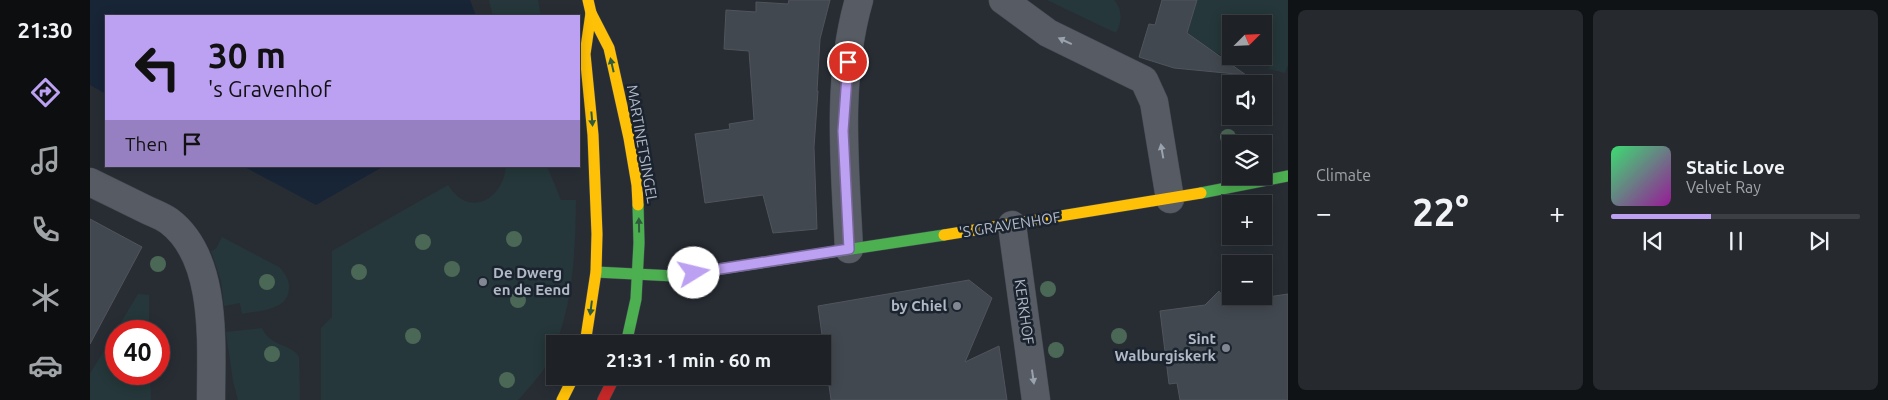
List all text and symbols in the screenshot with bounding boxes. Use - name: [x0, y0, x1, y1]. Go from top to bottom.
- north arrow: [1222, 15, 1272, 65]
- map controls: [1222, 15, 1272, 305]
- text: 21:30: [17, 17, 73, 42]
- icon: left: [125, 35, 190, 100]
- text: 30 m: [208, 35, 286, 75]
- one-way arrow: [1058, 36, 1072, 44]
- pin: [827, 41, 869, 83]
- icon: arrive: [834, 48, 862, 76]
- one-way arrow: [608, 57, 616, 72]
- icon: directions: [28, 75, 63, 110]
- button: sound: [1222, 75, 1272, 125]
- text: 's Gravenhof: [208, 76, 331, 101]
- street label: MARTINETSINGEL: [624, 83, 661, 205]
- one-way arrow: [588, 112, 596, 128]
- icon: arrive: [178, 130, 206, 158]
- text: Then: [125, 133, 168, 155]
- button: layers: [1222, 135, 1272, 185]
- icon: music: [28, 143, 63, 178]
- one-way arrow: [1158, 143, 1166, 159]
- text: Static Love: [1686, 156, 1785, 178]
- text: Climate: [1316, 166, 1371, 184]
- text: Velvet Ray: [1686, 178, 1761, 196]
- text: 22°: [1412, 191, 1469, 233]
- button: +: [1222, 195, 1272, 245]
- text: −: [1316, 197, 1332, 228]
- text: +: [1549, 197, 1565, 228]
- street label: 'S GRAVENHOF: [958, 208, 1062, 241]
- icon: phone: [28, 212, 63, 247]
- one-way arrow: [635, 217, 643, 233]
- icon: previous: [1639, 227, 1667, 255]
- icon: pause: [1722, 227, 1750, 255]
- icon: next: [1805, 227, 1833, 255]
- position arrow: [667, 246, 719, 298]
- button: −: [1222, 255, 1272, 305]
- place label: De Dwerg en de Eend: [493, 264, 570, 298]
- marker: De Dwerg en de Eend: [477, 276, 489, 288]
- street label: KERKHOF: [1011, 278, 1038, 346]
- icon: climate: [28, 280, 63, 315]
- place label: by Chiel: [891, 297, 947, 314]
- one-way arrow: [587, 300, 595, 316]
- marker: by Chiel: [951, 300, 963, 312]
- speed limit sign: 40: [105, 320, 170, 385]
- place label: Sint Walburgiskerk: [1115, 330, 1217, 364]
- marker: Sint Walburgiskerk: [1220, 342, 1232, 354]
- icon: car: [28, 348, 63, 383]
- text: 21:31 · 1 min · 60 m: [606, 349, 771, 371]
- one-way arrow: [1029, 370, 1037, 386]

